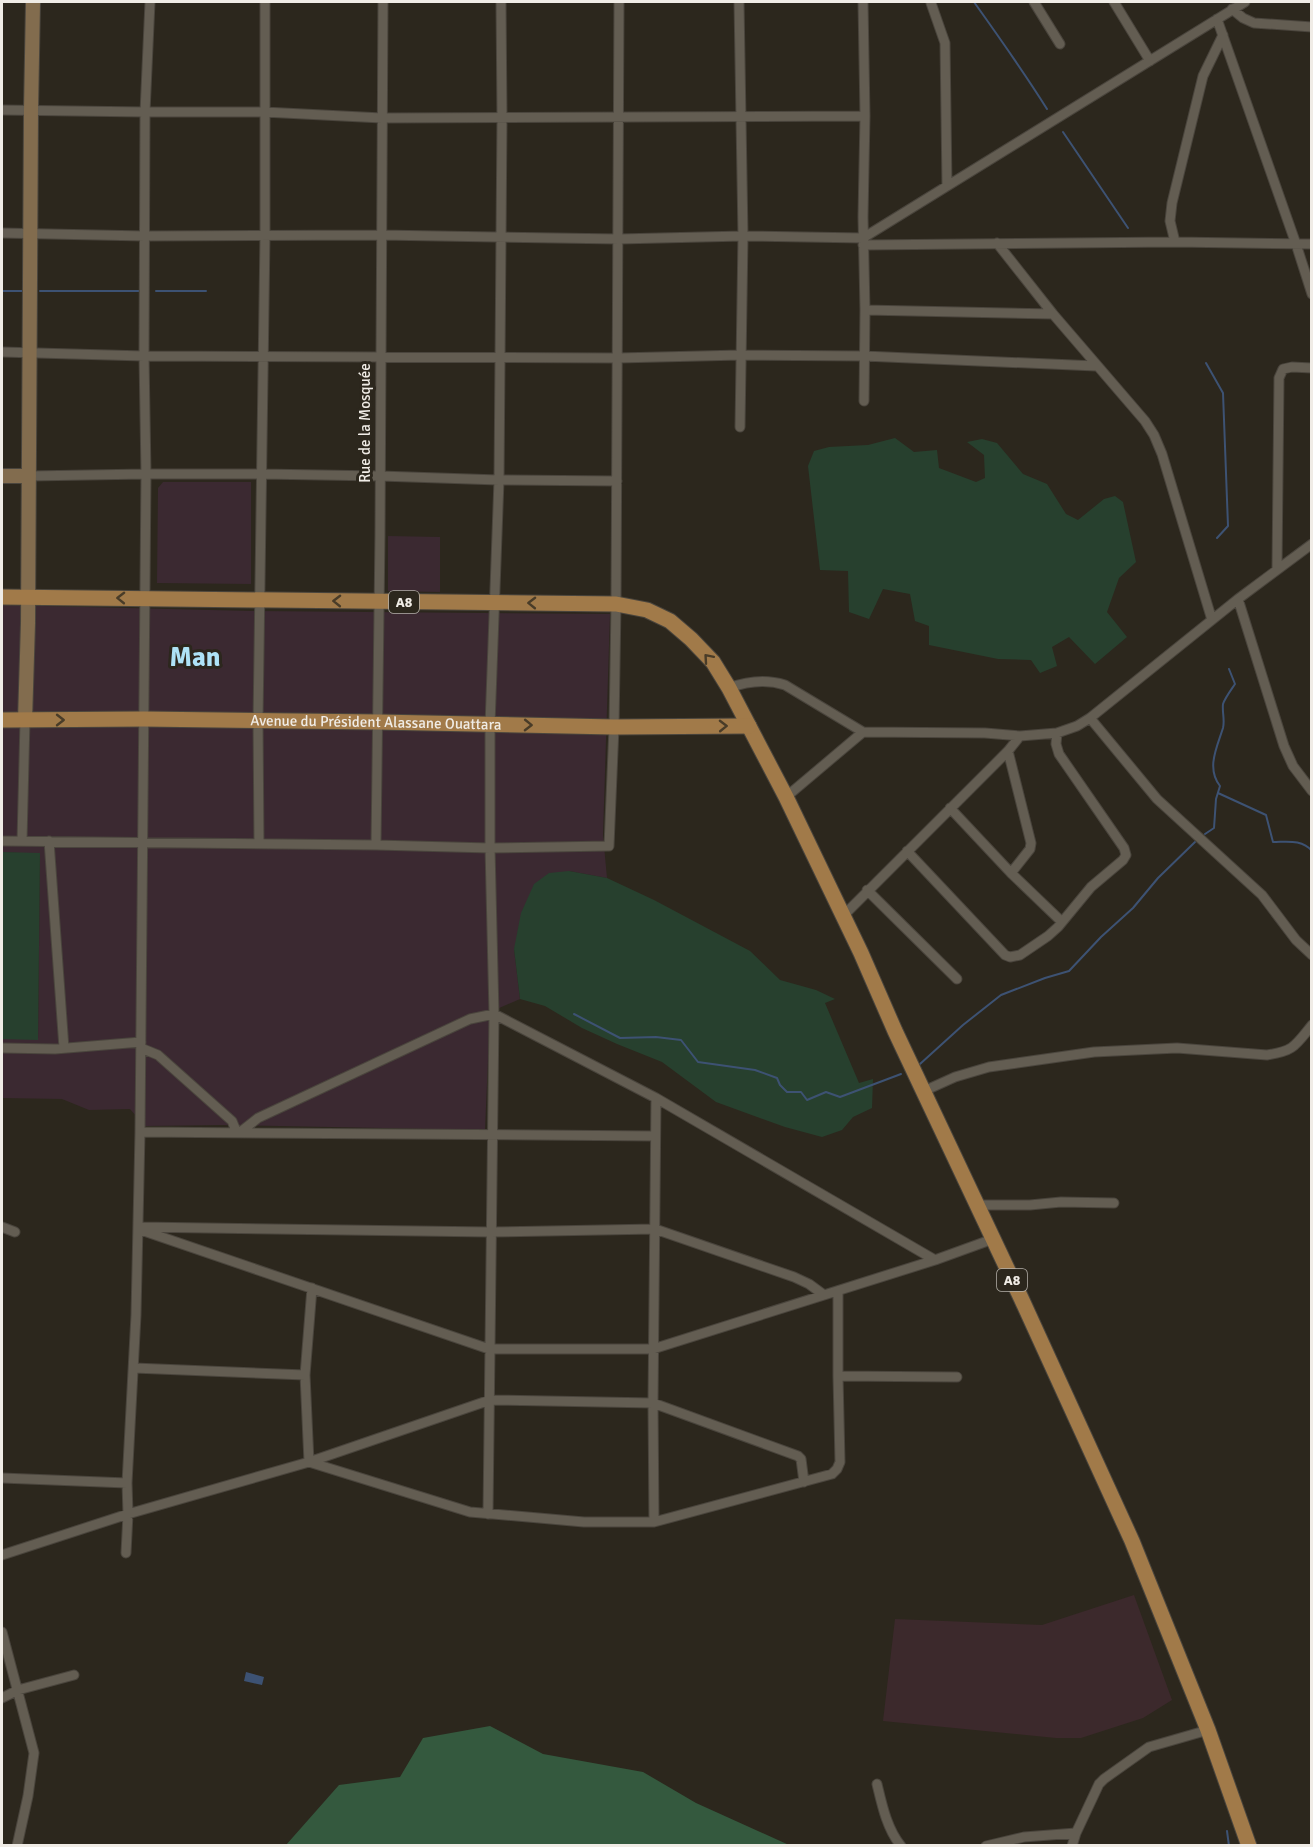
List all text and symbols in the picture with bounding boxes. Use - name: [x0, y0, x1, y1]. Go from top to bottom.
- street label: Rue de la Mosquée: [356, 363, 374, 483]
- road number: A8: [389, 591, 419, 613]
- one-way arrow: [116, 592, 125, 604]
- one-way arrow: [332, 595, 341, 607]
- one-way arrow: [527, 597, 536, 609]
- district label: Man: [169, 641, 221, 674]
- one-way arrow: [705, 654, 716, 665]
- street label: Avenue du Président Alassane Ouattara: [250, 711, 502, 734]
- one-way arrow: [55, 713, 64, 726]
- one-way arrow: [523, 719, 532, 732]
- one-way arrow: [718, 720, 727, 732]
- road number: A8: [997, 1269, 1027, 1291]

